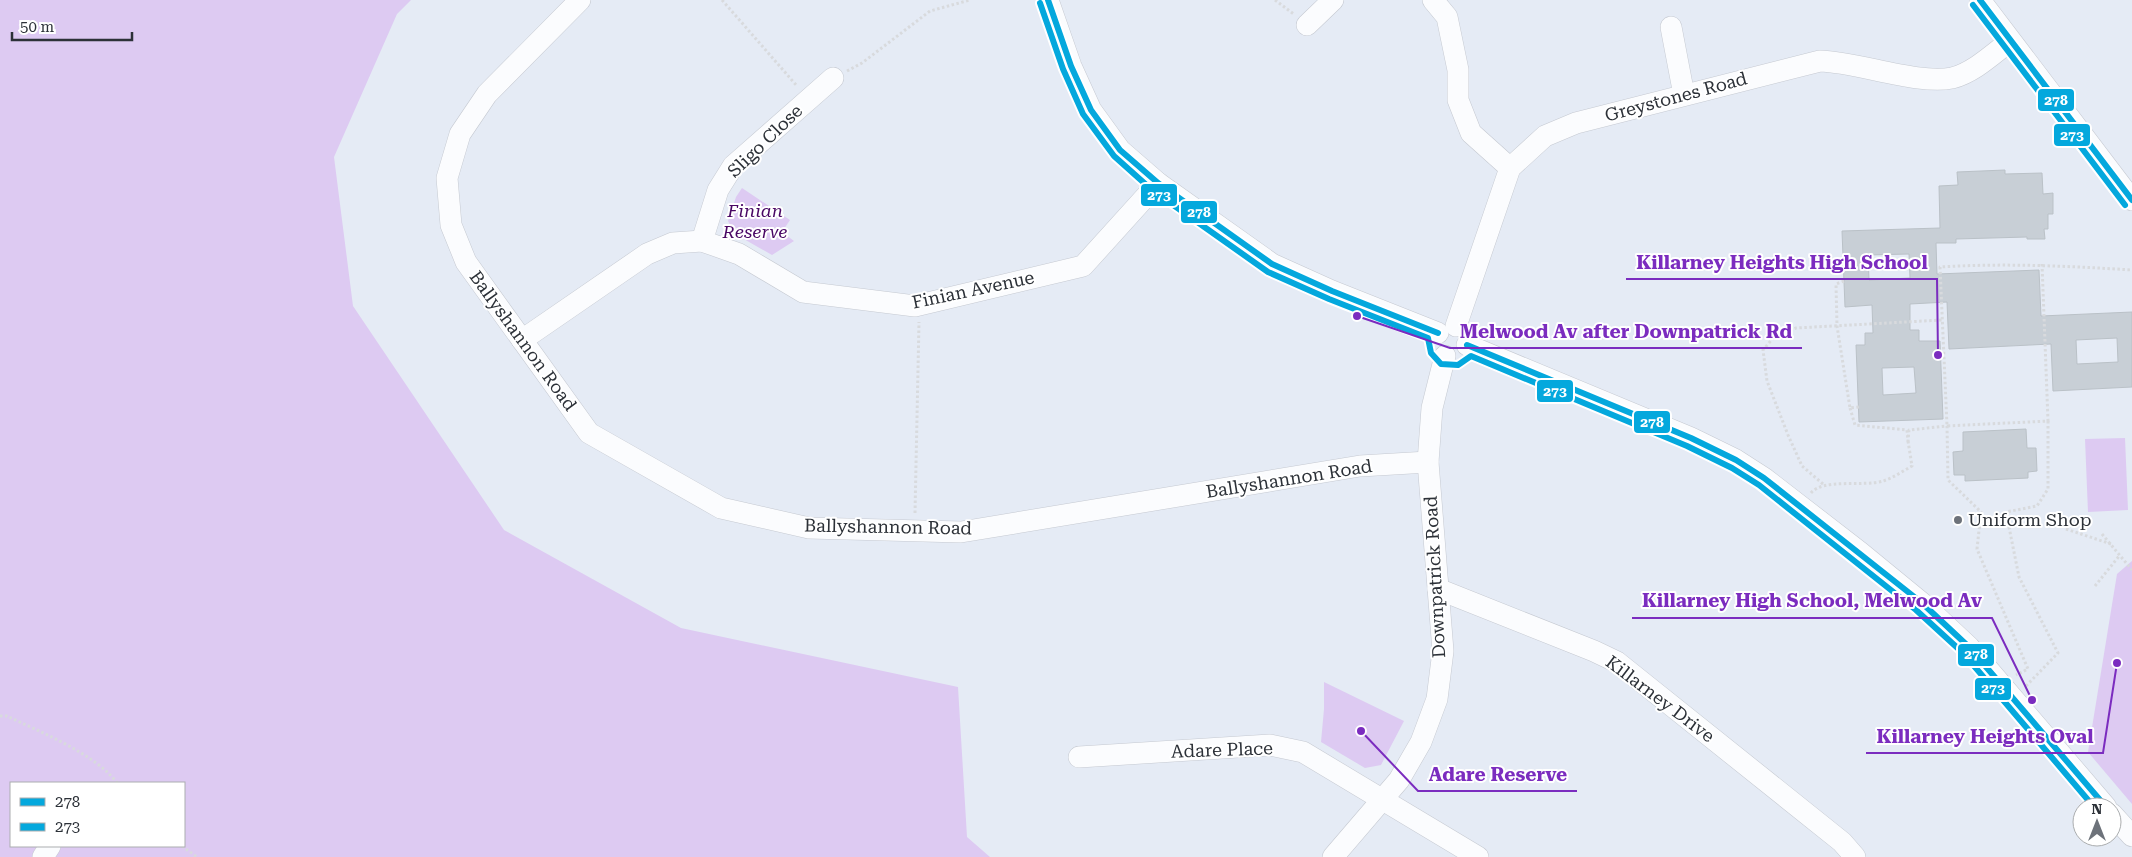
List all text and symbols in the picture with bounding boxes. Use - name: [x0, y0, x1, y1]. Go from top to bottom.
- scale bar: [12, 10, 132, 42]
- text: 50 m: [20, 18, 55, 36]
- street label: Greystones Road: [1602, 67, 1750, 126]
- line badge: 278: [2037, 88, 2075, 112]
- text: 278: [2044, 92, 2068, 108]
- street label: Sligo Close: [723, 100, 806, 181]
- line badge: 273: [2053, 123, 2091, 147]
- text: 273: [2060, 127, 2084, 143]
- line badge: 273: [1140, 183, 1178, 207]
- text: 273: [1147, 187, 1171, 203]
- park label: Finian Reserve: [722, 200, 787, 242]
- line badge: 278: [1180, 200, 1218, 224]
- text: 278: [1187, 204, 1211, 220]
- callout: Killarney Heights High School: [1626, 245, 1937, 279]
- text: Killarney Heights High School: [1636, 251, 1928, 274]
- street label: Finian Avenue: [910, 266, 1036, 313]
- street label: Ballyshannon Road: [466, 267, 582, 415]
- callout: Melwood Av after Downpatrick Rd: [1450, 314, 1802, 348]
- text: Melwood Av after Downpatrick Rd: [1460, 320, 1793, 343]
- line badge: 273: [1536, 379, 1574, 403]
- text: 273: [1543, 383, 1567, 399]
- line badge: 278: [1633, 410, 1671, 434]
- text: 278: [1640, 414, 1664, 430]
- street label: Ballyshannon Road: [1204, 455, 1374, 502]
- street label: Downpatrick Road: [1420, 495, 1449, 659]
- place label: Uniform Shop: [1968, 509, 2091, 530]
- marker: Uniform Shop: [1952, 514, 1964, 526]
- street label: Ballyshannon Road: [804, 515, 973, 538]
- callout: Killarney High School, Melwood Av: [1632, 584, 1992, 618]
- text: Killarney High School, Melwood Av: [1642, 589, 1983, 612]
- line badge: 278: [1957, 643, 1995, 667]
- text: 278: [1964, 646, 1988, 662]
- street label: Killarney Drive: [1602, 651, 1719, 746]
- line badge: 273: [1974, 677, 2012, 701]
- text: 273: [1981, 680, 2005, 696]
- callout: Killarney Heights Oval: [1866, 719, 2103, 753]
- text: Killarney Heights Oval: [1877, 725, 2093, 748]
- street label: Adare Place: [1171, 737, 1273, 762]
- callout: Adare Reserve: [1418, 757, 1577, 791]
- text: Adare Reserve: [1429, 763, 1567, 786]
- legend: [10, 782, 185, 847]
- text: 278: [55, 793, 80, 811]
- north arrow: [2072, 797, 2122, 847]
- text: N: [2092, 801, 2103, 817]
- text: 273: [55, 818, 80, 836]

